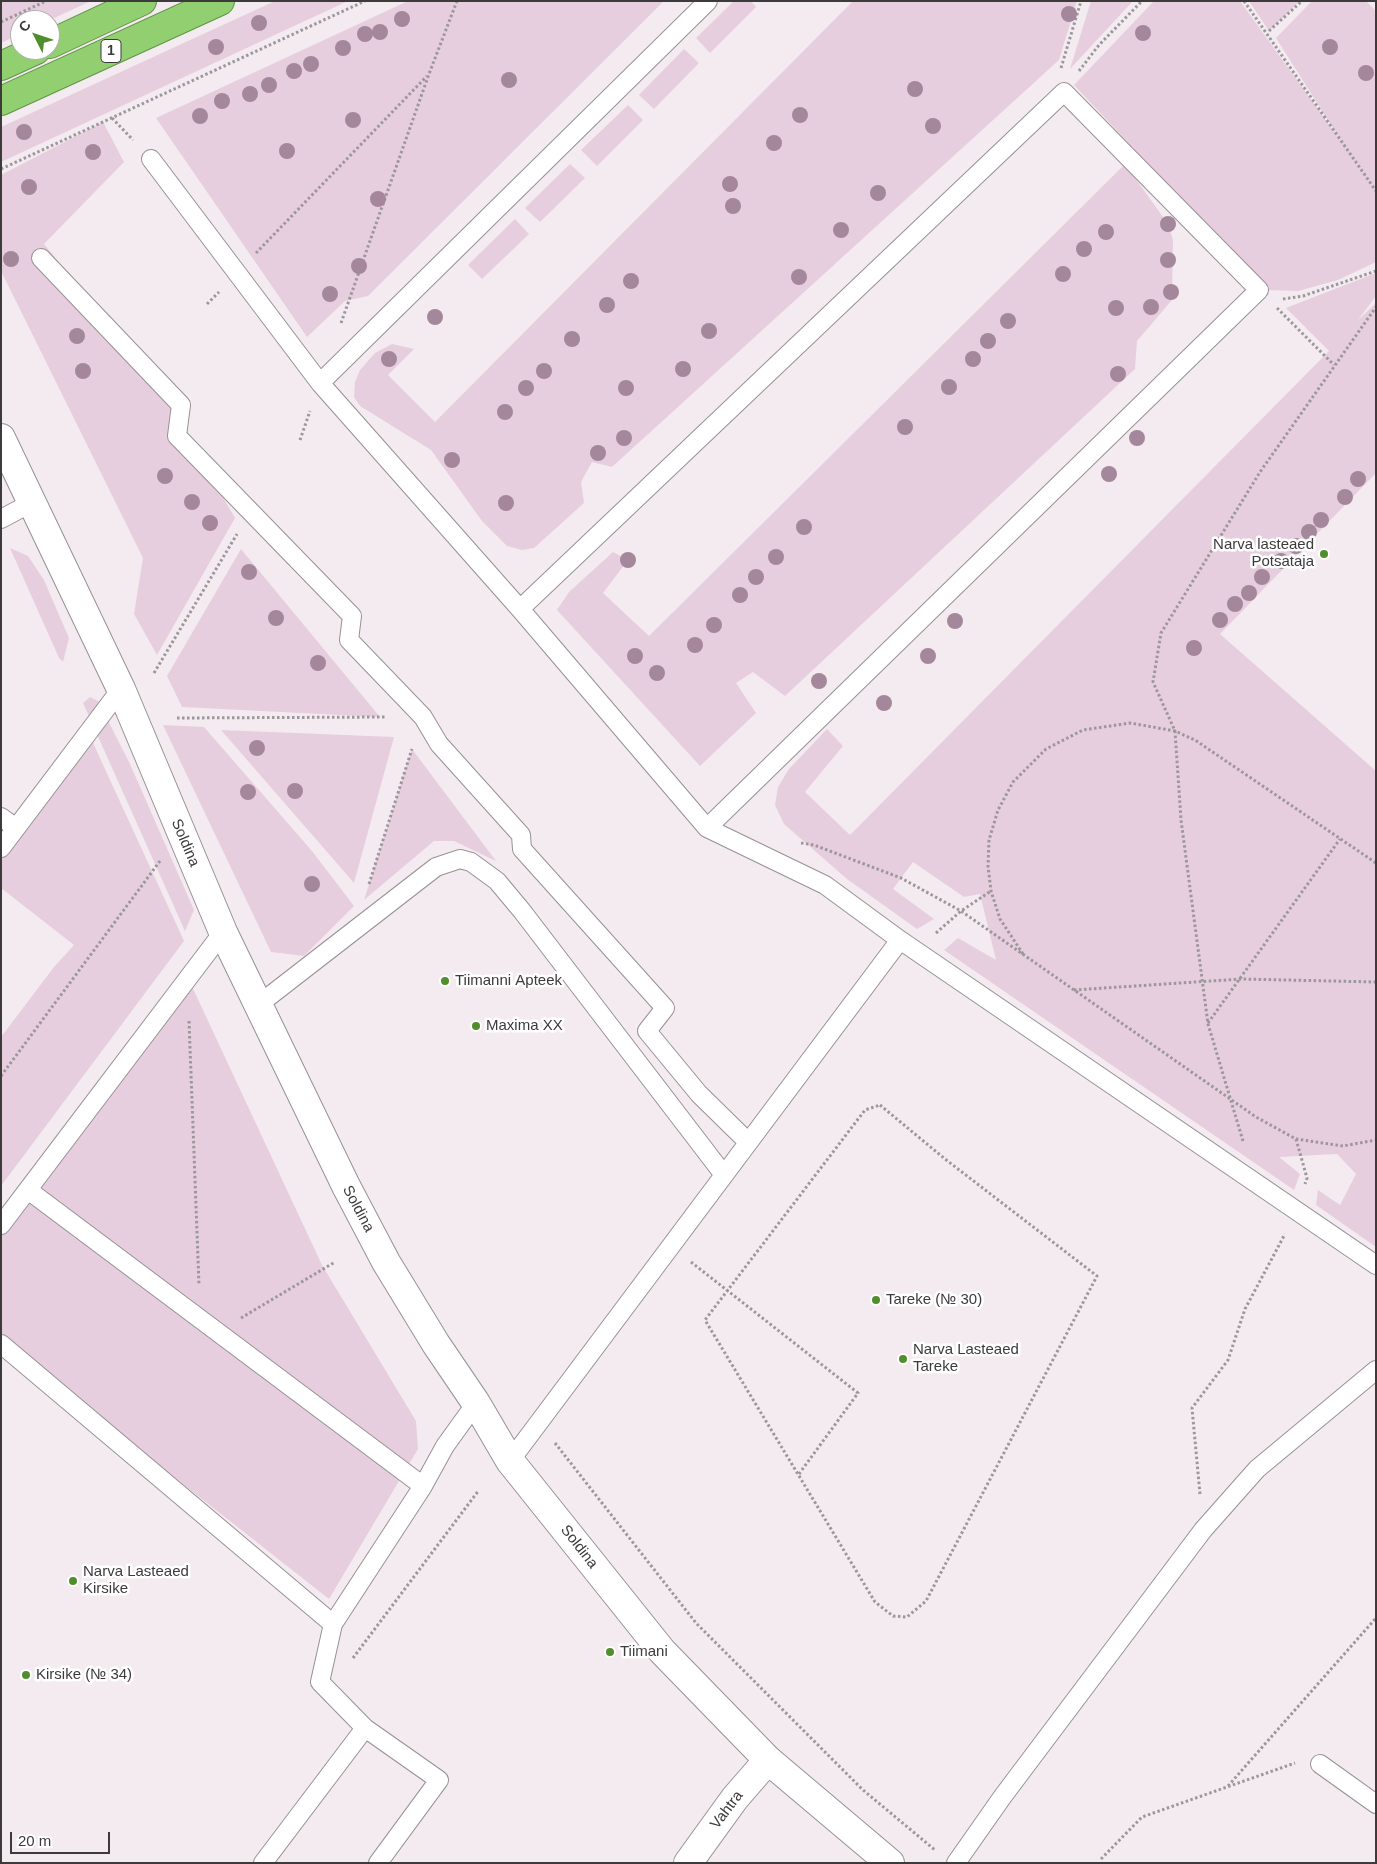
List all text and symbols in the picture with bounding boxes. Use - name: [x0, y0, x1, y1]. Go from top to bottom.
- north arrow: [10, 10, 60, 60]
- text: С: [15, 17, 34, 35]
- road number: 1: [101, 40, 121, 62]
- place label: Narva lasteaed Potsataja: [1213, 536, 1314, 571]
- marker: Narva lasteaed Potsataja: [1318, 548, 1330, 560]
- street label: Soldina: [167, 816, 203, 870]
- place label: Tiimanni Apteek: [455, 972, 562, 990]
- marker: Tiimanni Apteek: [439, 975, 451, 987]
- place label: Maxima XX: [486, 1017, 563, 1035]
- marker: Maxima XX: [470, 1020, 482, 1032]
- street label: Soldina: [338, 1183, 378, 1235]
- place label: Tareke (№ 30): [886, 1291, 982, 1309]
- marker: Tareke (№ 30): [870, 1294, 882, 1306]
- place label: Narva Lasteaed Tareke: [913, 1341, 1019, 1376]
- marker: Narva Lasteaed Tareke: [897, 1353, 909, 1365]
- street label: Soldina: [557, 1522, 601, 1572]
- place label: Narva Lasteaed Kirsike: [83, 1563, 189, 1598]
- marker: Narva Lasteaed Kirsike: [67, 1575, 79, 1587]
- place label: Tiimani: [620, 1643, 668, 1661]
- marker: Tiimani: [604, 1646, 616, 1658]
- place label: Kirsike (№ 34): [36, 1666, 132, 1684]
- marker: Kirsike (№ 34): [20, 1669, 32, 1681]
- street label: Vahtra: [707, 1787, 747, 1833]
- scale bar: [12, 1822, 112, 1854]
- text: 20 m: [18, 1832, 51, 1849]

